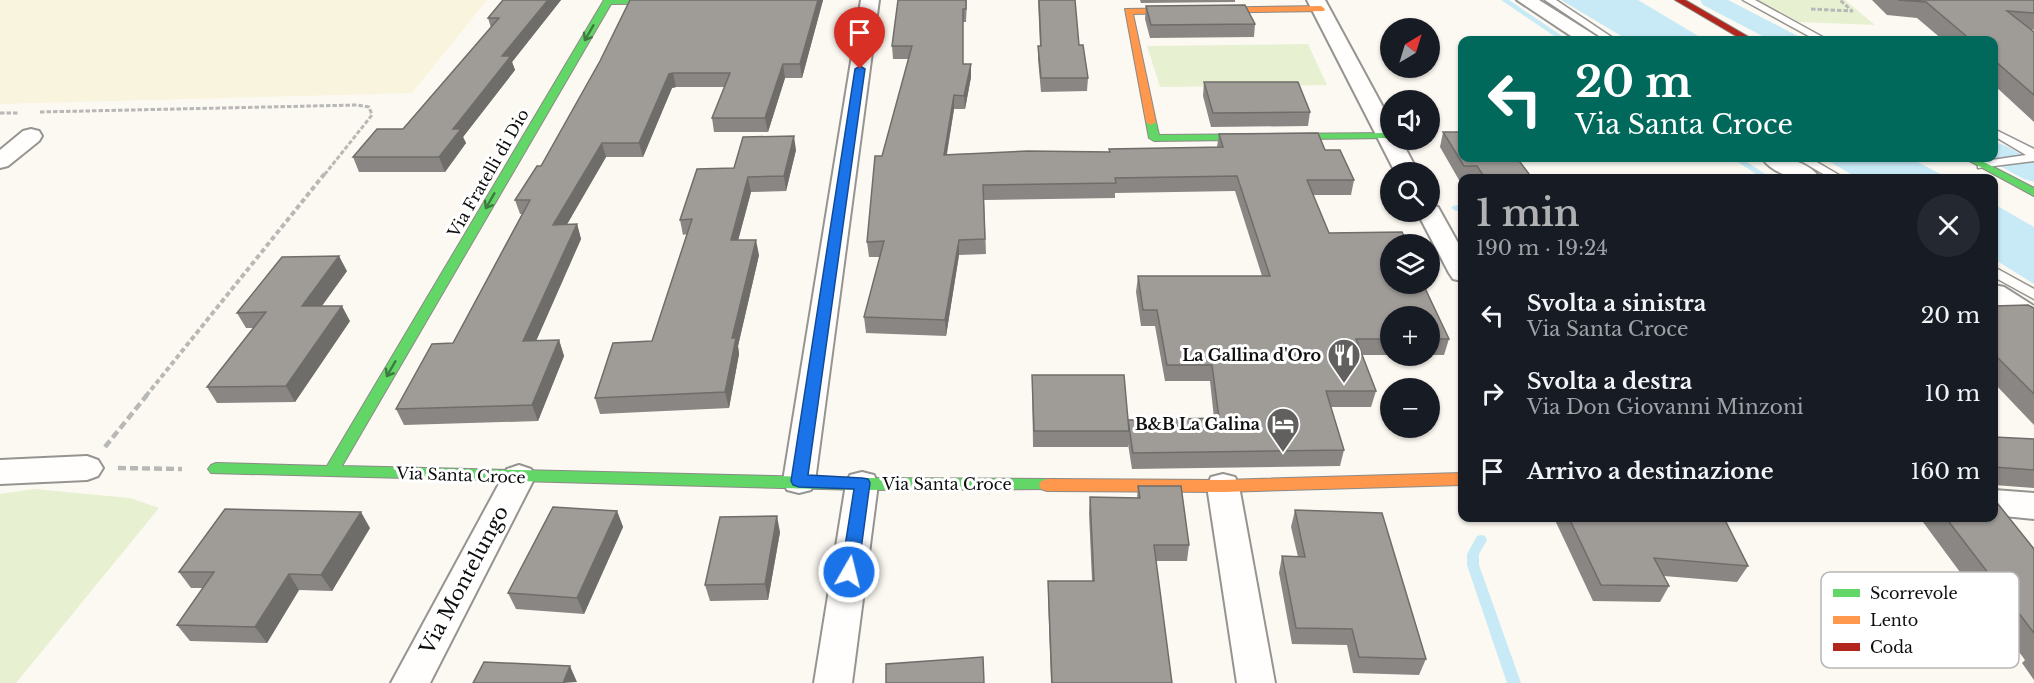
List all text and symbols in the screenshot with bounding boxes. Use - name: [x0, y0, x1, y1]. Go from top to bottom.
- pin: [834, 7, 885, 69]
- icon: arrive: [843, 16, 876, 49]
- north arrow: [1380, 18, 1440, 78]
- map controls: [1380, 18, 1440, 438]
- one-way arrow: [583, 24, 595, 41]
- text: 20 m: [1575, 56, 1692, 108]
- icon: left: [1476, 60, 1554, 138]
- button: sound: [1380, 90, 1440, 150]
- street label: Via Fratelli di Dio: [443, 105, 533, 242]
- text: Via Santa Croce: [1575, 108, 1793, 141]
- button: search: [1380, 162, 1440, 222]
- text: 1 min: [1476, 191, 1580, 236]
- one-way arrow: [484, 192, 496, 209]
- button: close: [1917, 194, 1980, 257]
- button: layers: [1380, 234, 1440, 294]
- text: 190 m · 19:24: [1476, 236, 1608, 260]
- text: Svolta a sinistra: [1527, 290, 1706, 317]
- icon: left: [1476, 299, 1509, 332]
- text: 20 m: [1921, 302, 1980, 329]
- button: +: [1380, 306, 1440, 366]
- text: Via Santa Croce: [1527, 317, 1688, 341]
- restaurant icon: La Gallina d'Oro: [1326, 337, 1362, 384]
- place label: La Gallina d'Oro: [1182, 345, 1321, 365]
- one-way arrow: [385, 360, 397, 377]
- text: Svolta a destra: [1527, 368, 1692, 395]
- icon: right: [1476, 377, 1509, 410]
- button: −: [1380, 378, 1440, 438]
- text: 10 m: [1925, 380, 1980, 407]
- text: Via Don Giovanni Minzoni: [1527, 395, 1804, 419]
- hotel icon: B&B La Galina: [1265, 406, 1301, 453]
- place label: B&B La Galina: [1135, 414, 1260, 434]
- icon: arrive: [1476, 455, 1509, 488]
- text: Arrivo a destinazione: [1527, 458, 1774, 485]
- text: 160 m: [1910, 458, 1980, 485]
- street label: Via Santa Croce: [395, 463, 526, 487]
- street label: Via Santa Croce: [881, 474, 1012, 494]
- street label: Via Montelungo: [414, 502, 513, 659]
- position arrow: [817, 540, 881, 604]
- legend: [1821, 572, 2019, 668]
- text: Scorrevole: [1870, 583, 1958, 603]
- text: Lento: [1870, 610, 1918, 630]
- text: Coda: [1870, 637, 1913, 657]

